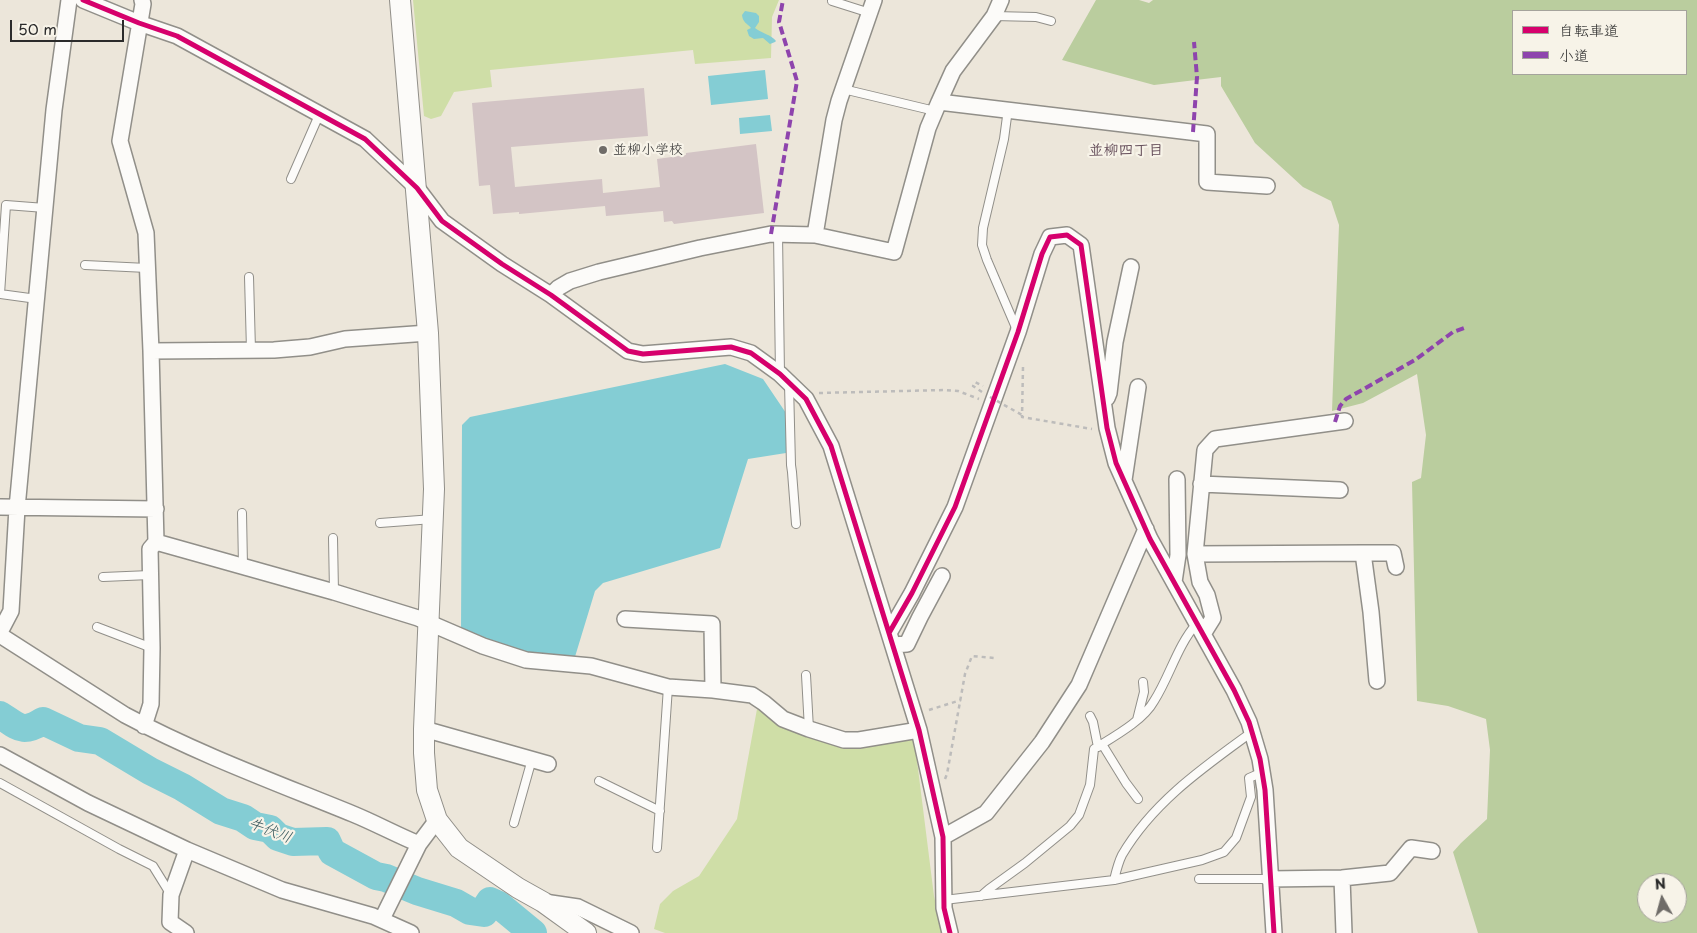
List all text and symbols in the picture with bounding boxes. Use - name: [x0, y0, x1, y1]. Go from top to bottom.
- scale bar: [12, 10, 126, 42]
- legend: [1512, 10, 1687, 75]
- text: 50 m: [18, 17, 57, 40]
- text: 自転車道: [1559, 18, 1619, 41]
- text: 小道: [1559, 43, 1589, 66]
- place label: 並柳小学校: [613, 142, 683, 158]
- district label: 並柳四丁目: [1089, 142, 1163, 160]
- marker: 並柳小学校: [597, 144, 609, 156]
- water label: 牛伏川: [246, 815, 294, 847]
- north arrow: [1637, 873, 1687, 923]
- text: N: [1653, 873, 1667, 895]

